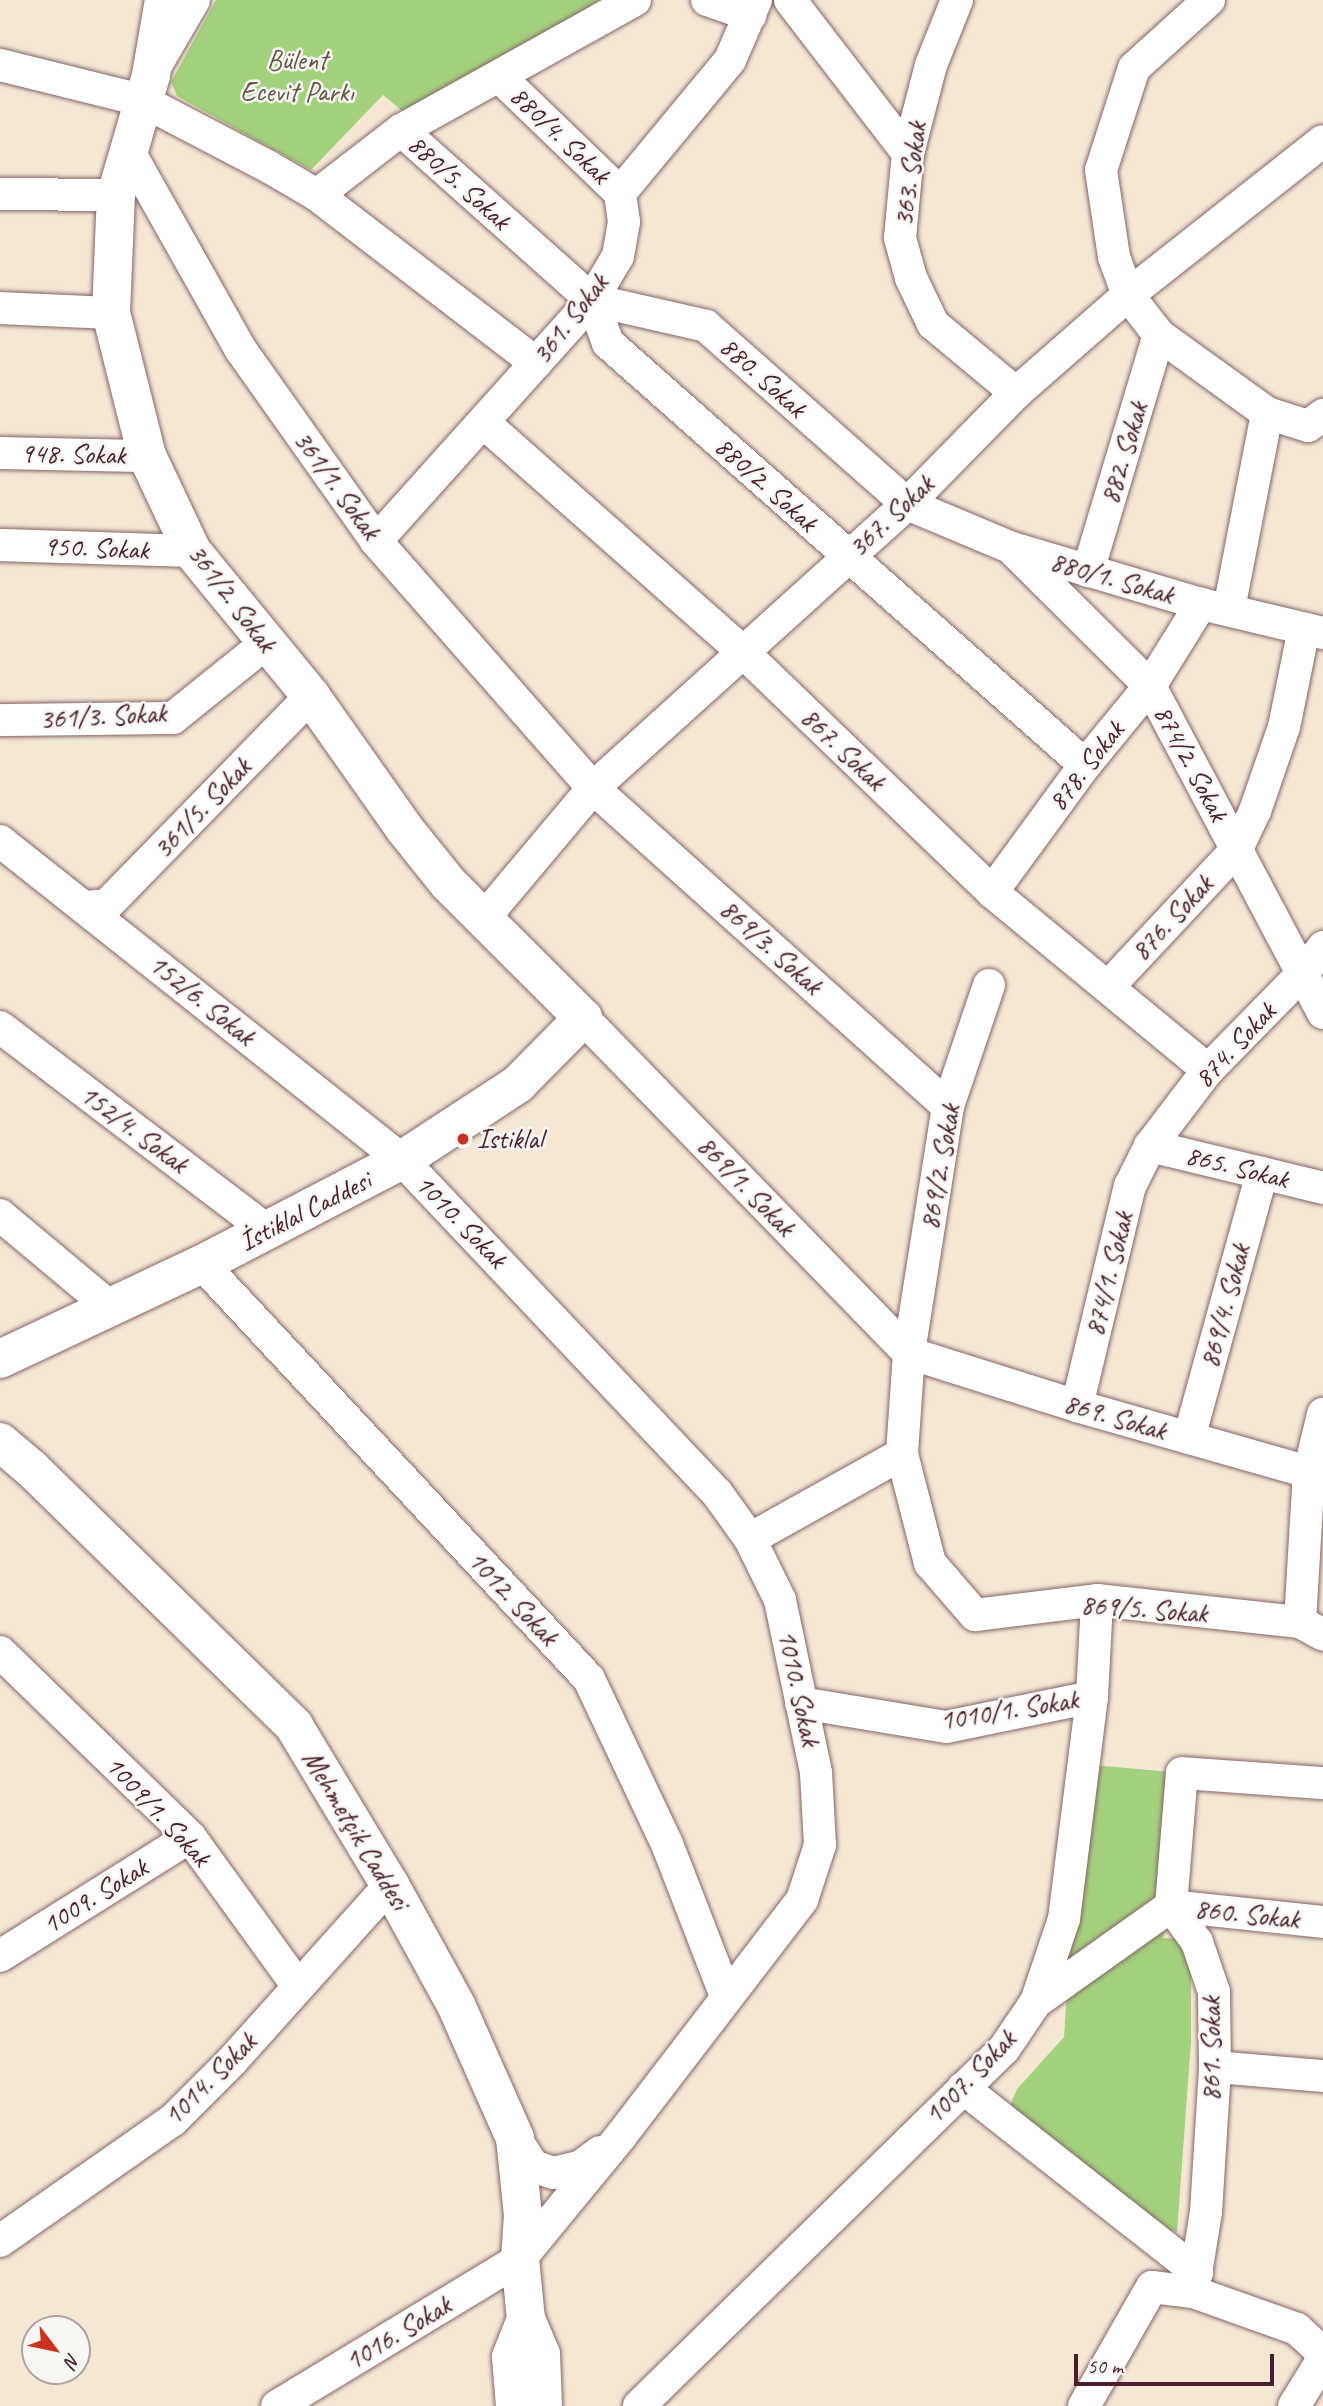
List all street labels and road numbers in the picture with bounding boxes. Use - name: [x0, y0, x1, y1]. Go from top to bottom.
- street label: 880/4. Sokak: [503, 79, 617, 191]
- street label: 363. Sokak: [886, 120, 934, 228]
- street label: 880/5. Sokak: [401, 127, 517, 237]
- street label: 361. Sokak: [524, 267, 616, 371]
- street label: 880. Sokak: [713, 329, 813, 425]
- street label: 882. Sokak: [1093, 398, 1155, 508]
- street label: 361/1. Sokak: [286, 424, 388, 546]
- street label: 880/2. Sokak: [708, 429, 824, 539]
- street label: 948. Sokak: [20, 436, 126, 472]
- street label: 367. Sokak: [841, 468, 941, 564]
- street label: 950. Sokak: [43, 529, 149, 567]
- street label: 361/2. Sokak: [180, 537, 284, 659]
- street label: 880/1. Sokak: [1046, 544, 1178, 612]
- street label: 361/3. Sokak: [39, 696, 167, 736]
- street label: 874/2. Sokak: [1146, 699, 1236, 827]
- street label: 867. Sokak: [794, 700, 892, 798]
- street label: 878. Sokak: [1040, 714, 1132, 818]
- street label: 361/5. Sokak: [146, 751, 258, 865]
- street label: 876. Sokak: [1124, 868, 1220, 968]
- street label: 869/3. Sokak: [713, 892, 829, 1002]
- street label: 152/6. Sokak: [142, 947, 262, 1053]
- street label: 874. Sokak: [1187, 995, 1283, 1095]
- street label: 152/4. Sokak: [73, 1077, 195, 1181]
- street label: 869/2. Sokak: [912, 1102, 968, 1232]
- street label: 869/1. Sokak: [690, 1129, 802, 1243]
- street label: 865. Sokak: [1182, 1138, 1292, 1196]
- street label: İstiklal Caddesi: [233, 1163, 377, 1259]
- street label: 1010. Sokak: [408, 1167, 514, 1275]
- street label: 874/1. Sokak: [1077, 1208, 1141, 1340]
- street label: 869/4. Sokak: [1192, 1240, 1258, 1372]
- street label: 869. Sokak: [1060, 1386, 1170, 1448]
- street label: 1012. Sokak: [461, 1544, 565, 1652]
- street label: 869/5. Sokak: [1080, 1588, 1208, 1630]
- street label: 1010. Sokak: [770, 1627, 828, 1749]
- street label: 1010/1. Sokak: [938, 1683, 1080, 1737]
- street label: Mehmetçik Caddesi: [295, 1744, 417, 1916]
- street label: 1009/1. Sokak: [98, 1749, 218, 1873]
- street label: 1009. Sokak: [36, 1851, 154, 1941]
- street label: 860. Sokak: [1193, 1892, 1301, 1936]
- street label: 861. Sokak: [1194, 1997, 1228, 2101]
- street label: 1007. Sokak: [917, 2023, 1023, 2131]
- street label: 1014. Sokak: [157, 2026, 263, 2132]
- street label: 1016. Sokak: [339, 2288, 457, 2378]

